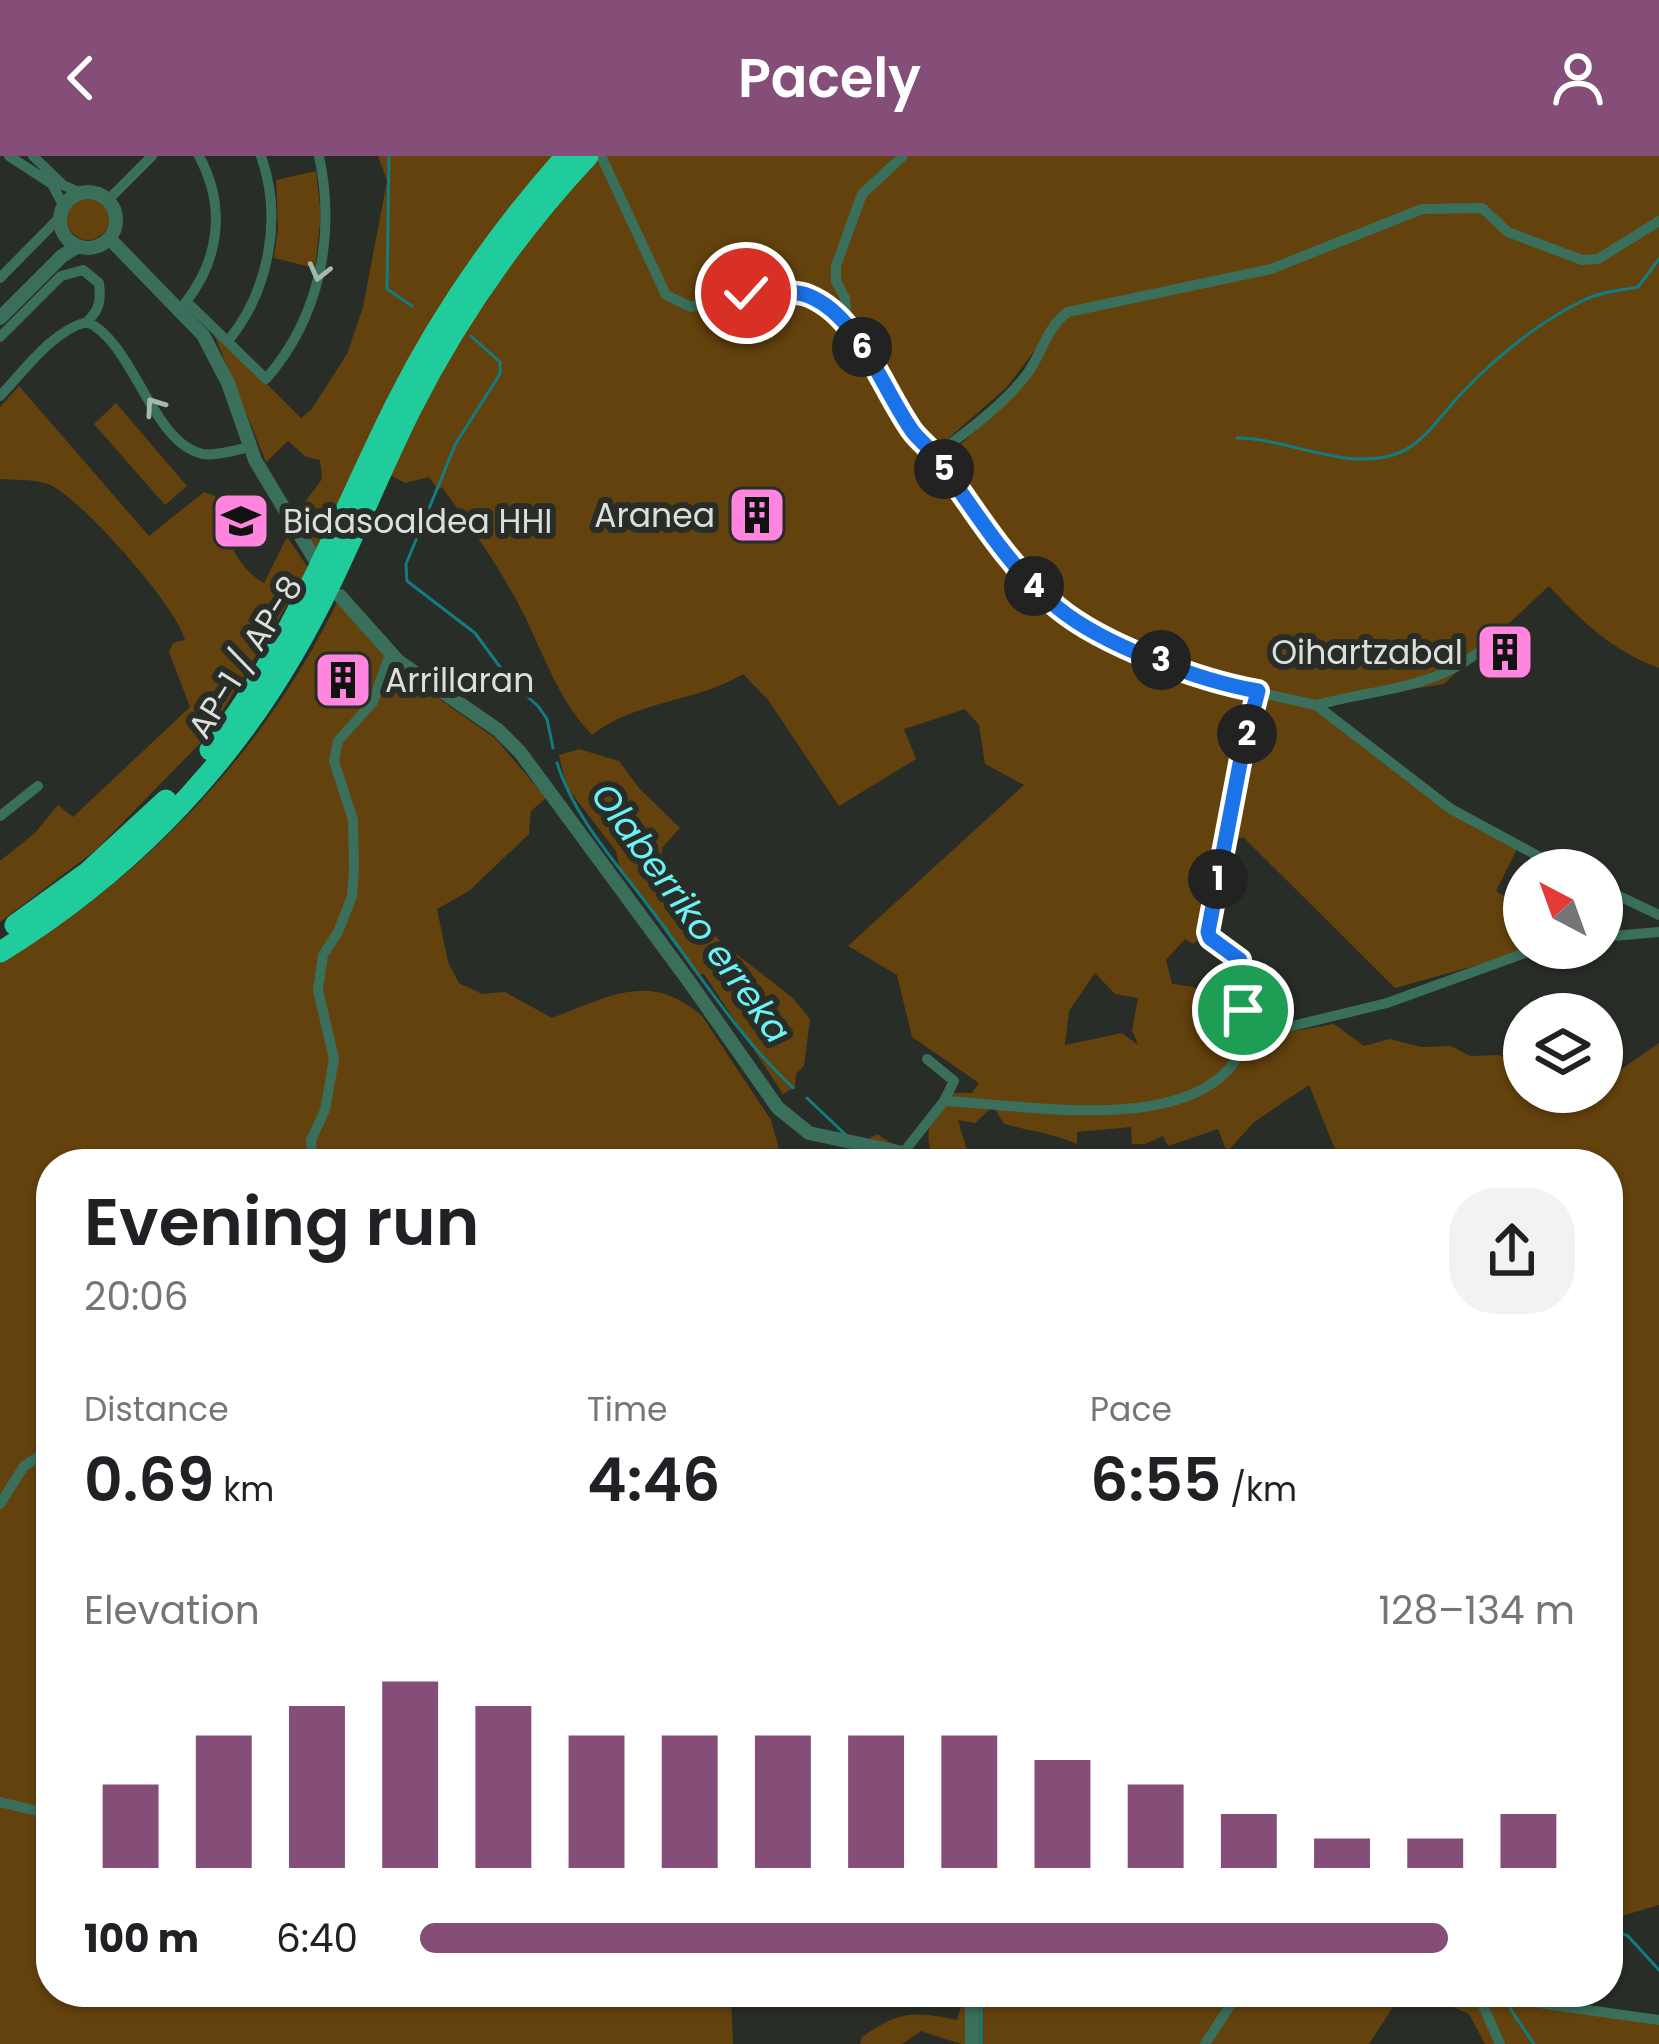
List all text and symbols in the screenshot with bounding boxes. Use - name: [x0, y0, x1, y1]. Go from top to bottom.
- text: Pacely: [738, 40, 921, 116]
- icon: back: [48, 45, 114, 111]
- icon: person: [1545, 45, 1611, 111]
- pin: [695, 242, 797, 344]
- icon: check: [713, 260, 779, 326]
- one-way arrow: [308, 261, 333, 281]
- pin: 6: [832, 317, 892, 377]
- text: 6: [851, 323, 873, 370]
- one-way arrow: [146, 397, 168, 419]
- pin: 5: [914, 439, 974, 499]
- text: 5: [933, 445, 955, 492]
- building icon: Aranea: [726, 484, 788, 546]
- school or university icon: Bidasoaldea HHI: [210, 490, 272, 552]
- place label: Aranea: [594, 492, 715, 539]
- place label: Bidasoaldea HHI: [283, 498, 552, 545]
- pin: 4: [1004, 556, 1064, 616]
- text: 4: [1023, 562, 1045, 609]
- street label: AP-1 / AP-8: [176, 567, 314, 747]
- building icon: Oihartzabal: [1474, 621, 1536, 683]
- place label: Oihartzabal: [1271, 629, 1463, 676]
- pin: 3: [1131, 630, 1191, 690]
- text: 3: [1151, 636, 1171, 683]
- building icon: Arrillaran: [312, 649, 374, 711]
- place label: Arrillaran: [385, 657, 534, 704]
- pin: 2: [1217, 704, 1277, 764]
- text: 2: [1238, 710, 1256, 757]
- water label: Olaberriko erreka: [579, 772, 803, 1054]
- pin: 1: [1188, 849, 1248, 909]
- north arrow: [1503, 849, 1623, 969]
- map controls: [1503, 849, 1623, 1113]
- text: 1: [1212, 855, 1224, 902]
- pin: [1192, 959, 1294, 1061]
- icon: arrive: [1210, 977, 1276, 1043]
- button: layers: [1503, 993, 1623, 1113]
- text: Evening run: [84, 1176, 479, 1268]
- button: share: [1449, 1188, 1575, 1314]
- text: 20:06: [84, 1269, 188, 1324]
- text: Distance: [84, 1386, 229, 1433]
- text: Time: [587, 1386, 667, 1433]
- text: Pace: [1090, 1386, 1172, 1433]
- text: 0.69: [84, 1438, 214, 1522]
- text: 4:46: [587, 1438, 721, 1522]
- text: 6:55: [1090, 1438, 1221, 1522]
- text: km: [214, 1466, 274, 1513]
- text: /km: [1221, 1466, 1297, 1513]
- text: Elevation: [84, 1583, 260, 1638]
- text: 128–134 m: [1379, 1583, 1575, 1638]
- text: 100 m: [84, 1911, 199, 1966]
- text: 6:40: [276, 1911, 358, 1966]

